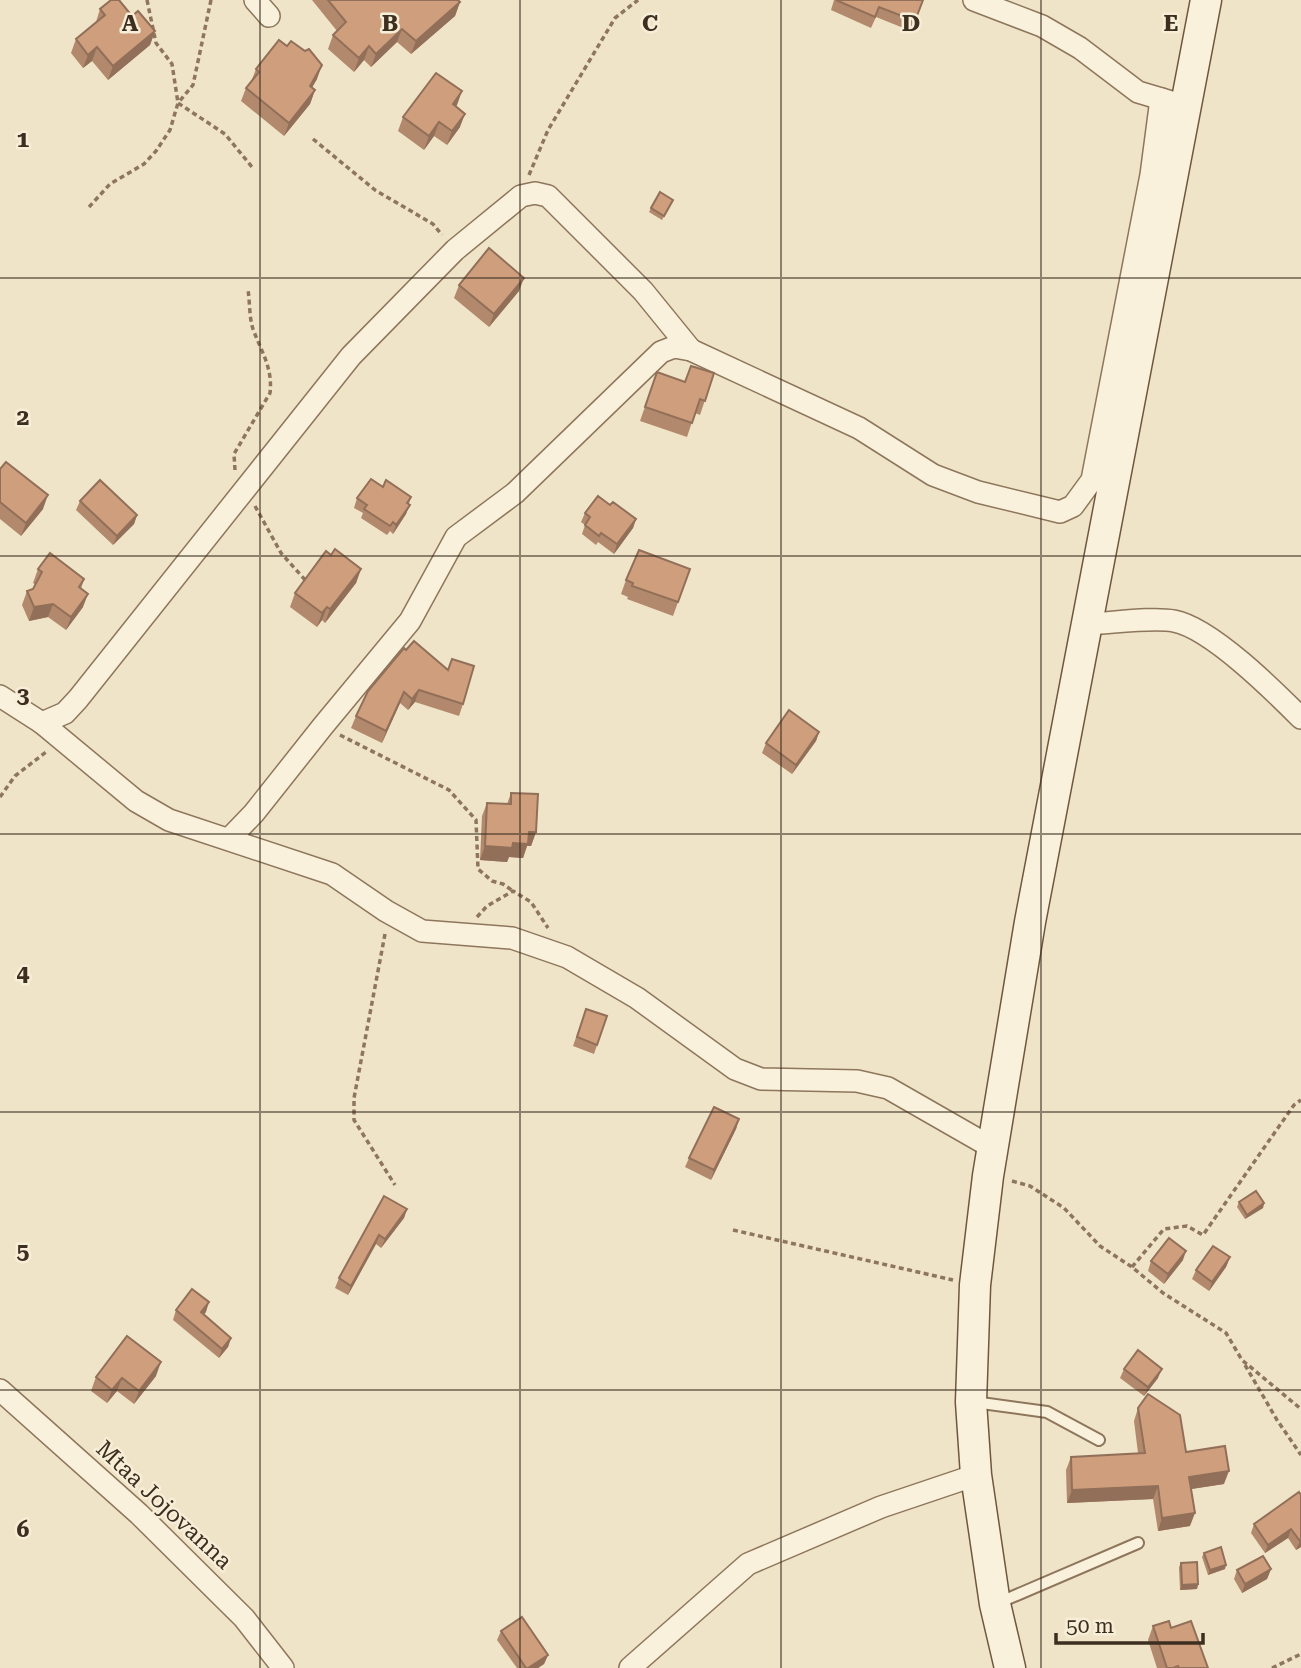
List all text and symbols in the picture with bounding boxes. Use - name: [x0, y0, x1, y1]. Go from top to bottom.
- text: A: [122, 10, 139, 37]
- text: B: [382, 10, 398, 37]
- text: C: [642, 10, 658, 37]
- text: D: [902, 10, 920, 37]
- text: E: [1164, 10, 1178, 37]
- text: 1: [17, 126, 30, 153]
- text: 2: [17, 404, 29, 431]
- text: 3: [17, 682, 30, 709]
- text: 4: [17, 960, 30, 987]
- text: 5: [17, 1238, 30, 1265]
- street label: Mtaa Jojovanna: [91, 1435, 238, 1575]
- text: 6: [17, 1516, 30, 1543]
- scale bar: [1056, 1602, 1203, 1646]
- text: 50 m: [1066, 1614, 1114, 1638]

